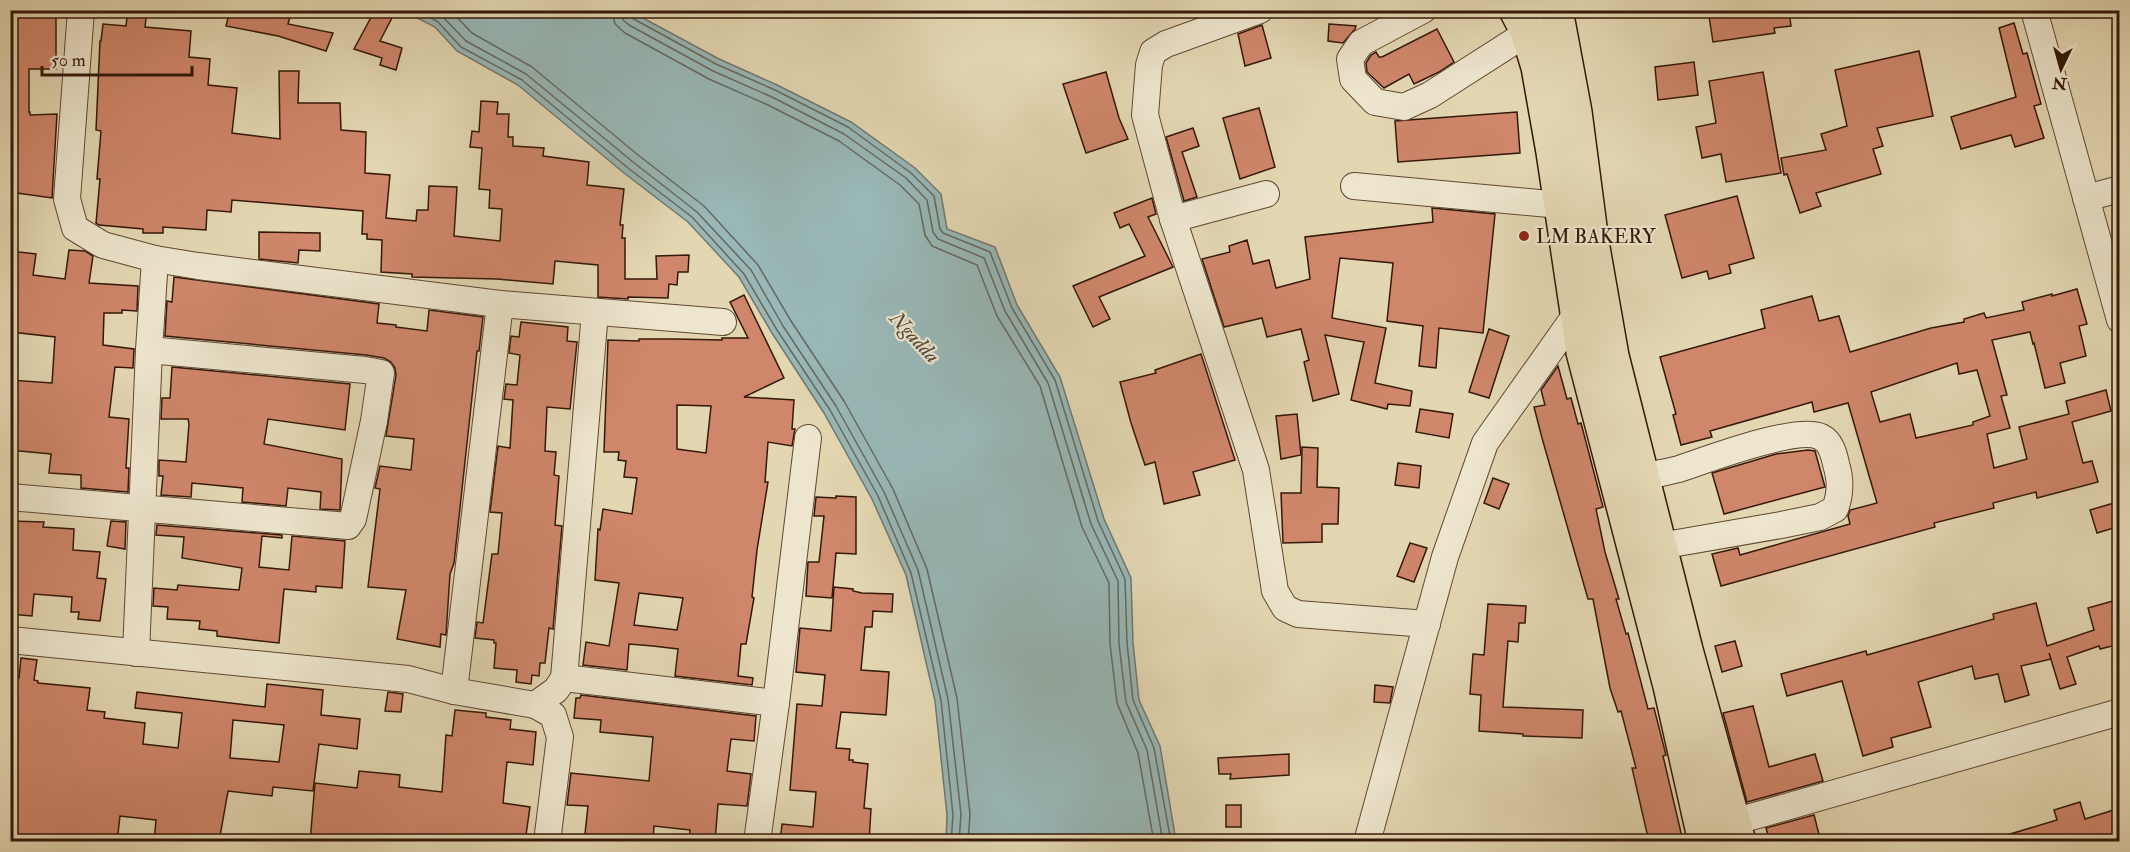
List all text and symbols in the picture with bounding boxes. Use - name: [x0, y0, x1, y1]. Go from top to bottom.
- scale bar: [42, 39, 192, 77]
- north arrow: [2031, 39, 2091, 99]
- text: 50 m: [51, 49, 86, 72]
- text: N: [2051, 72, 2069, 94]
- place label: LM BAKERY: [1536, 224, 1657, 249]
- marker: LM BAKERY: [1517, 229, 1531, 243]
- water label: Ngadda: [883, 305, 946, 369]

